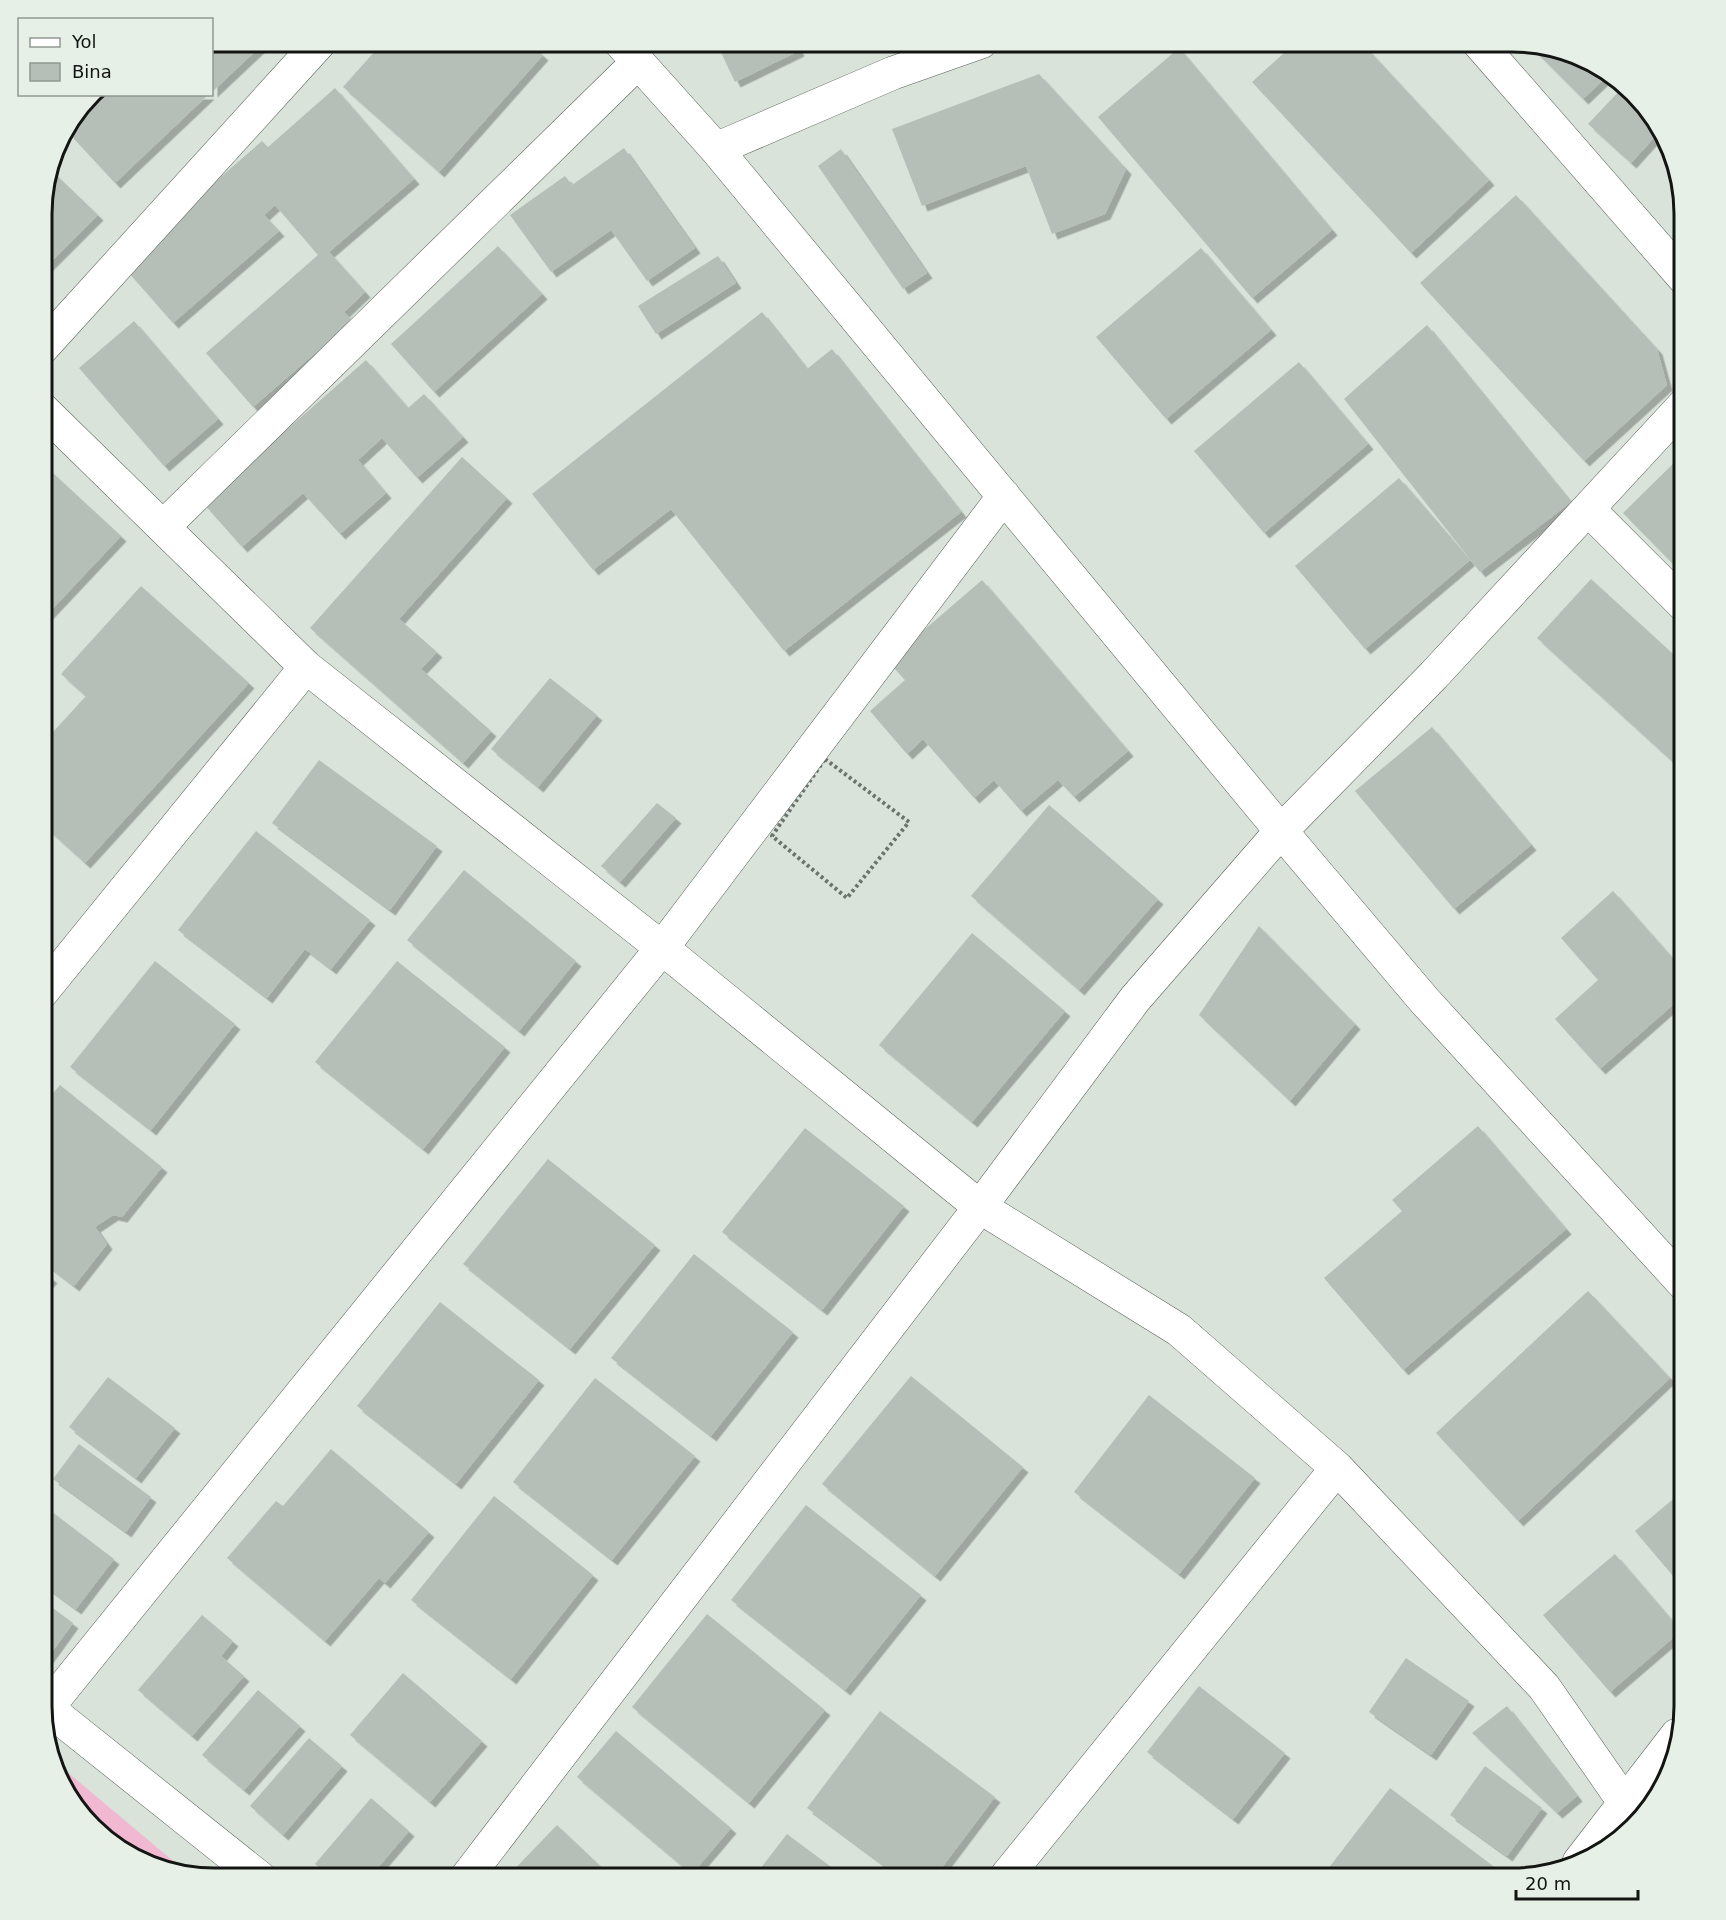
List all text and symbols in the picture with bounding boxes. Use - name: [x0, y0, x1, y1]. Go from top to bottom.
- legend: [18, 18, 213, 96]
- text: Yol: [71, 31, 97, 52]
- text: Bina: [72, 61, 112, 82]
- scale bar: [1516, 1863, 1638, 1901]
- text: 20 m: [1525, 1873, 1571, 1894]

